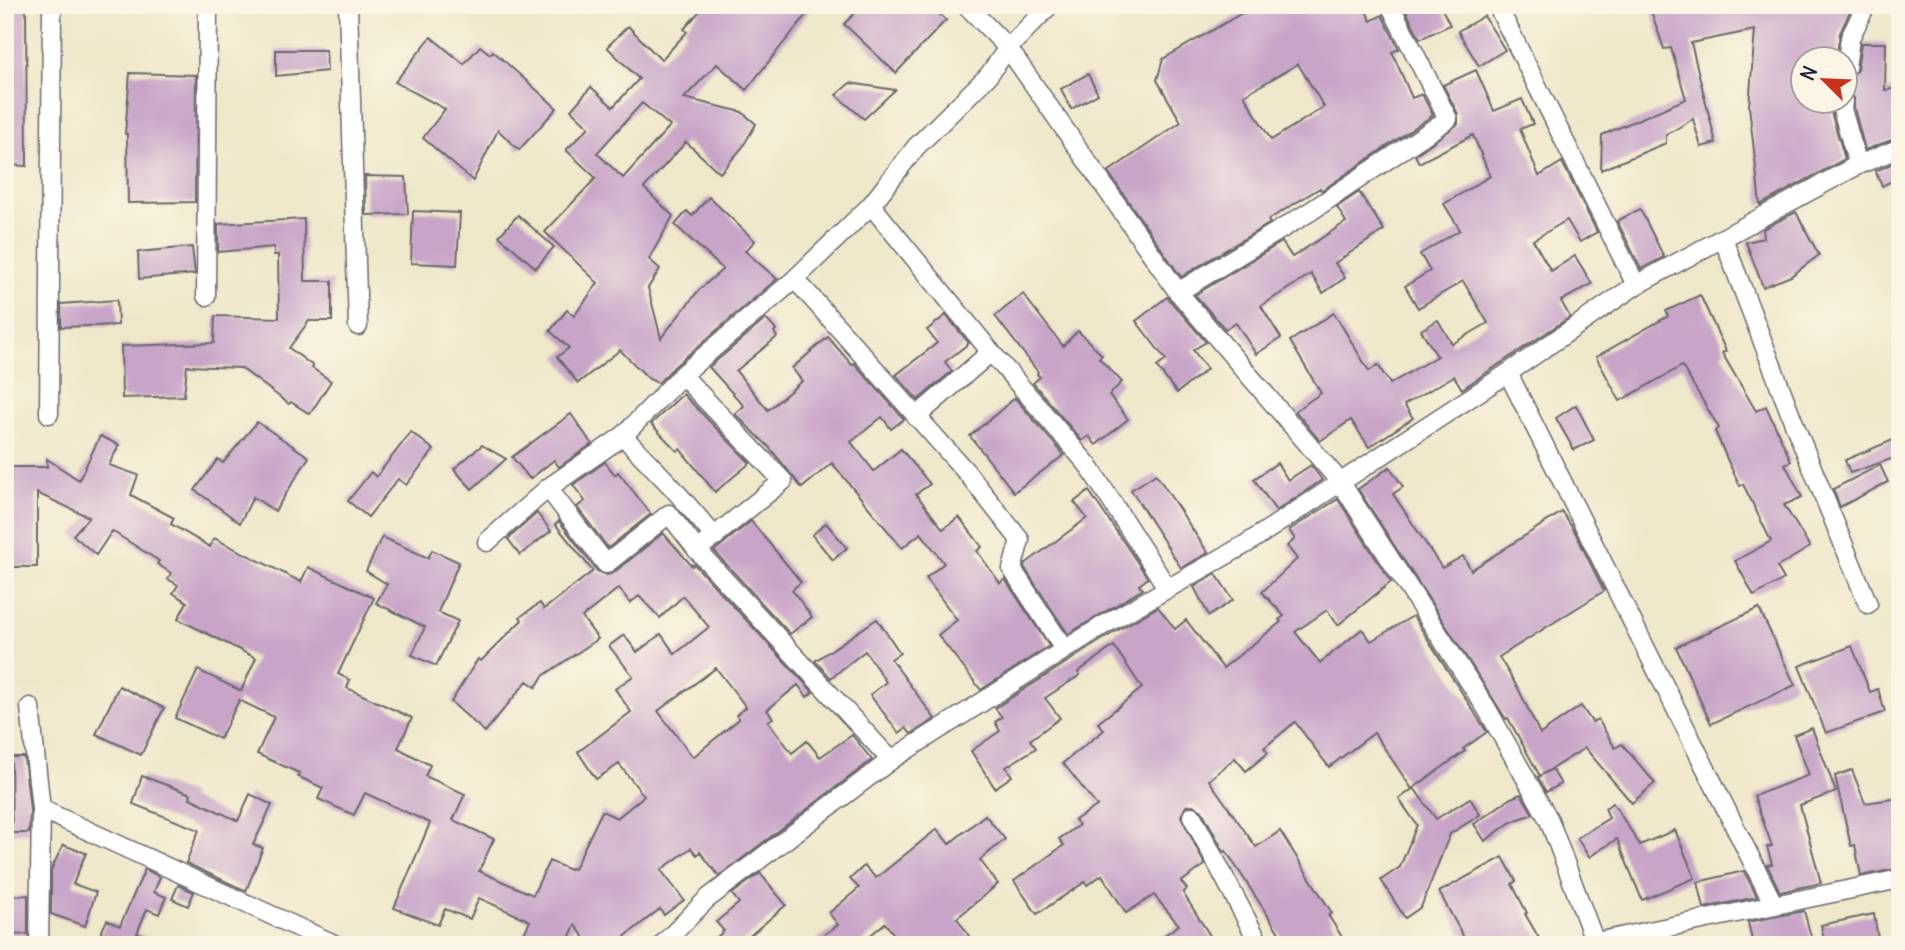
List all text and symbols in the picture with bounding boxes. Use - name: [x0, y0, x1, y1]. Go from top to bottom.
- north arrow: [1790, 46, 1860, 116]
- text: N: [1795, 62, 1822, 84]

